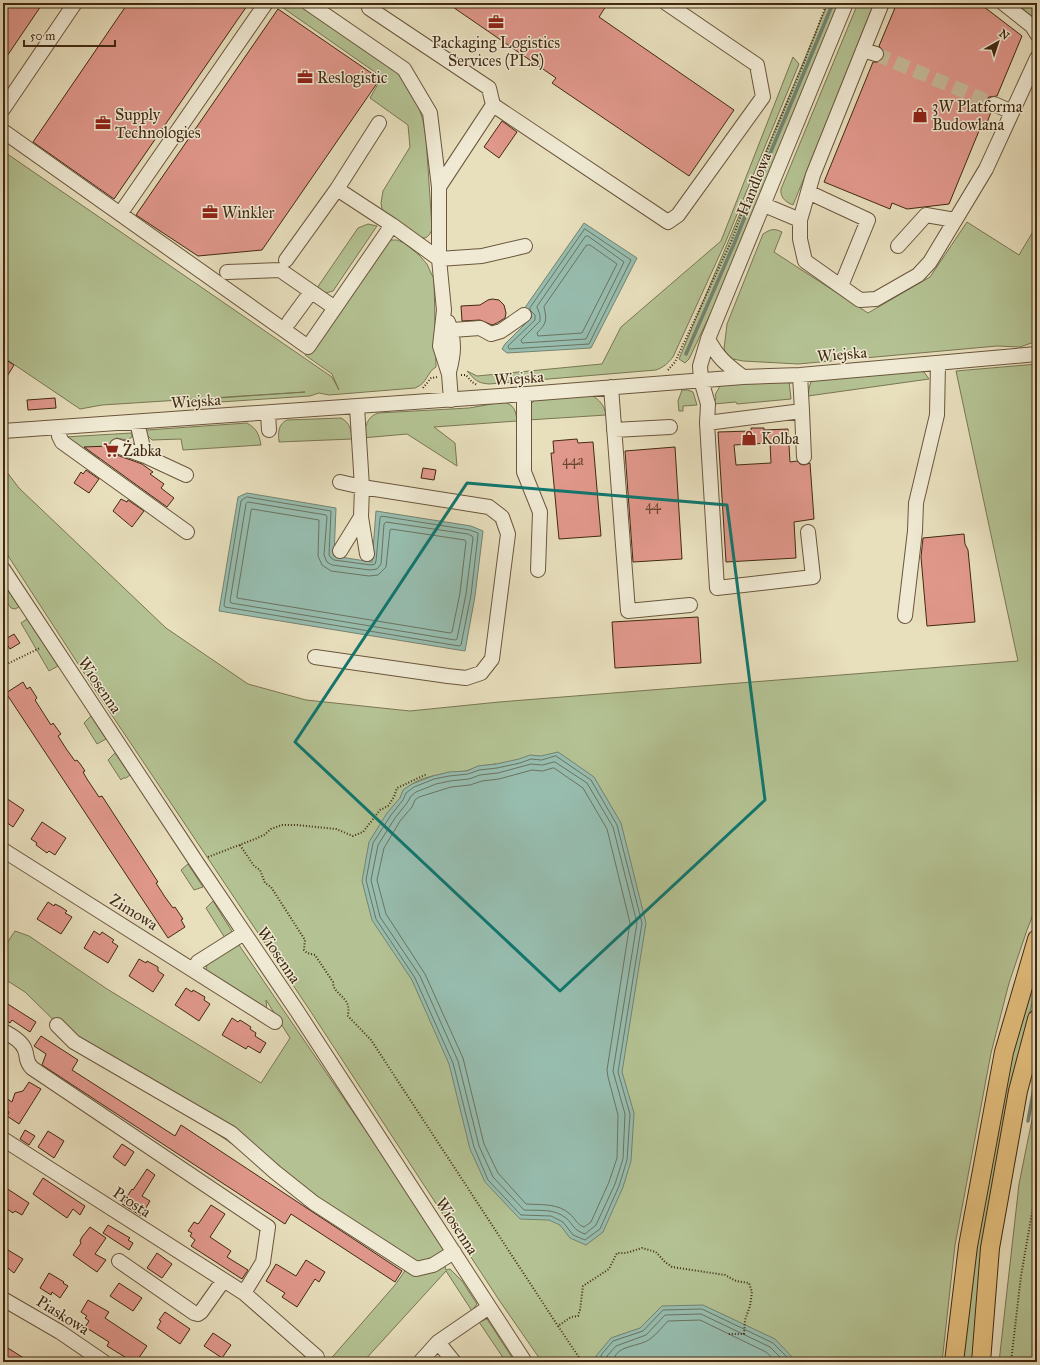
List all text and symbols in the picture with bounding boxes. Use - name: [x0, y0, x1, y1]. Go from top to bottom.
- office icon: Packaging Logistics Services (PLS): [487, 13, 505, 31]
- scale bar: [24, 22, 115, 48]
- north arrow: [978, 22, 1018, 62]
- text: N: [996, 27, 1012, 43]
- text: 50 m: [30, 29, 55, 43]
- place label: Packaging Logistics Services (PLS): [432, 33, 560, 71]
- office icon: Reslogistic: [296, 68, 314, 86]
- place label: Reslogistic: [317, 68, 388, 88]
- place label: 3W Platforma Budowlana: [932, 97, 1023, 134]
- place label: Supply Technologies: [115, 105, 201, 143]
- shop icon: 3W Platforma Budowlana: [911, 106, 929, 124]
- office icon: Supply Technologies: [94, 114, 112, 132]
- street label: Handlowa: [733, 149, 775, 219]
- office icon: Winkler: [201, 203, 219, 221]
- place label: Winkler: [222, 203, 275, 222]
- street label: Wiejska: [816, 342, 868, 366]
- street label: Wiejska: [493, 367, 545, 389]
- street label: Wiejska: [170, 390, 222, 412]
- shop icon: Kolba: [740, 429, 758, 447]
- place label: Kolba: [761, 429, 799, 448]
- place label: Żabka: [123, 440, 162, 460]
- supermarket icon: Żabka: [102, 441, 120, 459]
- house number: 44a: [562, 452, 584, 469]
- house number: 44: [645, 497, 662, 514]
- street label: Wiosenna: [74, 653, 126, 717]
- street label: Zimowa: [106, 890, 162, 934]
- street label: Wiosenna: [253, 923, 305, 987]
- street label: Prosta: [109, 1183, 155, 1221]
- street label: Wiosenna: [432, 1194, 483, 1258]
- street label: Piaskowa: [33, 1291, 93, 1339]

